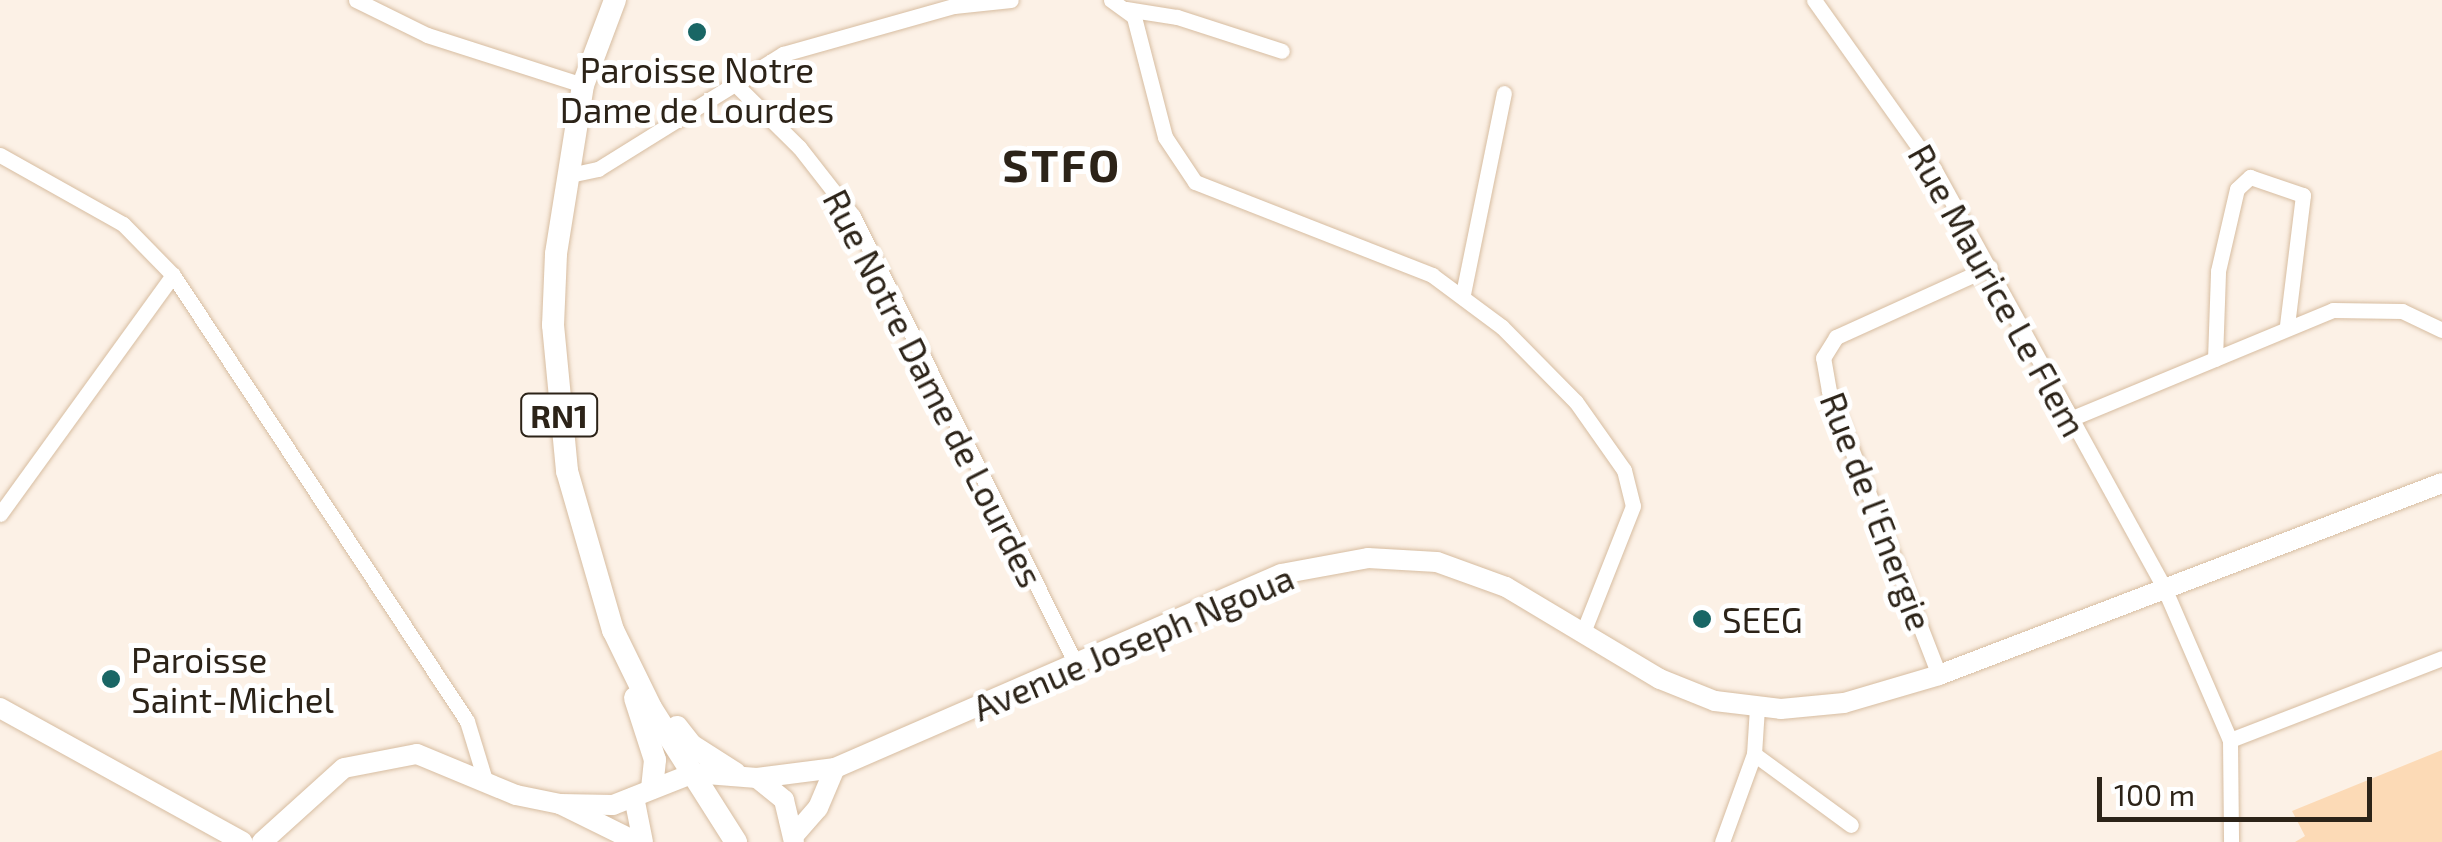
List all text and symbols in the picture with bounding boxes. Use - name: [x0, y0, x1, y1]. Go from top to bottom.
- marker: Paroisse Notre Dame de Lourdes: [686, 21, 708, 43]
- place label: Paroisse Notre Dame de Lourdes: [560, 48, 834, 130]
- street label: Rue Maurice Le Flem: [1900, 137, 2096, 443]
- district label: STFO: [1002, 138, 1122, 192]
- street label: Rue Notre Dame de Lourdes: [815, 182, 1053, 594]
- street label: Rue de l'Energie: [1812, 386, 1942, 636]
- road number: RN1: [519, 388, 599, 442]
- street label: Avenue Joseph Ngoua: [966, 555, 1300, 729]
- place label: SEEG: [1722, 598, 1803, 640]
- marker: SEEG: [1691, 608, 1713, 630]
- place label: Paroisse Saint-Michel: [131, 638, 334, 720]
- marker: Paroisse Saint-Michel: [100, 668, 122, 690]
- scale bar: [2102, 757, 2377, 819]
- text: 100 m: [2114, 776, 2195, 812]

